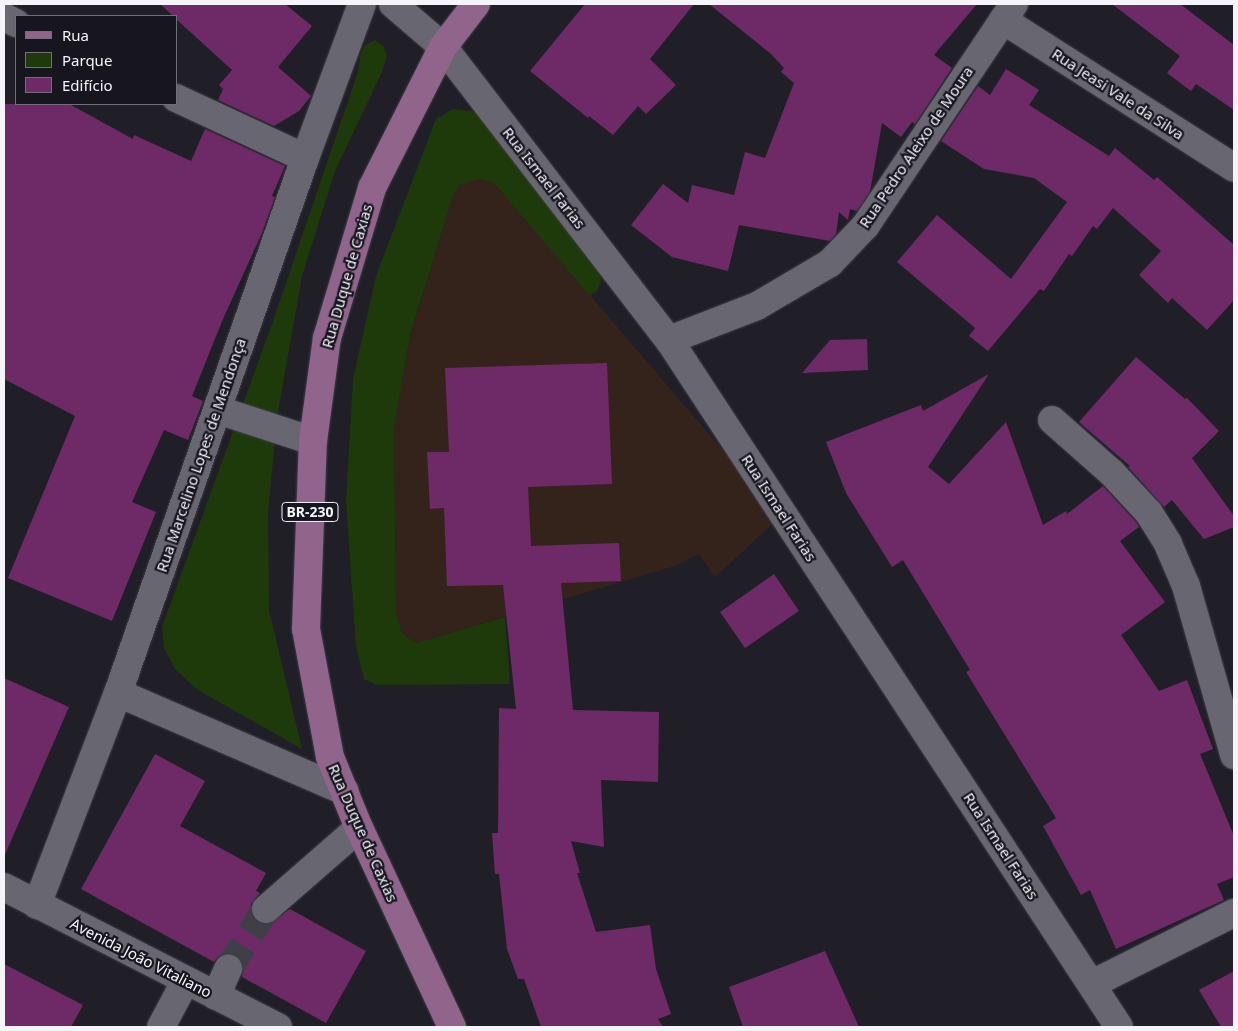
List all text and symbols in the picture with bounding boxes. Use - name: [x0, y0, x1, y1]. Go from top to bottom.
- legend: [15, 15, 178, 105]
- text: Rua: [62, 25, 89, 45]
- street label: Rua Jeasi Vale da Silva: [1049, 45, 1187, 143]
- text: Parque: [62, 50, 112, 70]
- street label: Rua Pedro Aleixo de Moura: [855, 63, 977, 231]
- text: Edifício: [62, 75, 113, 95]
- street label: Rua Ismael Farias: [499, 124, 589, 232]
- street label: Rua Duque de Caxias: [318, 202, 376, 350]
- street label: Rua Marcelino Lopes de Mendonça: [152, 336, 250, 574]
- street label: Rua Ismael Farias: [738, 451, 820, 565]
- road number: BR-230: [281, 501, 339, 524]
- street label: Rua Duque de Caxias: [325, 761, 401, 905]
- street label: Rua Ismael Farias: [960, 789, 1042, 903]
- street label: Avenida João Vitaliano: [67, 915, 215, 1001]

